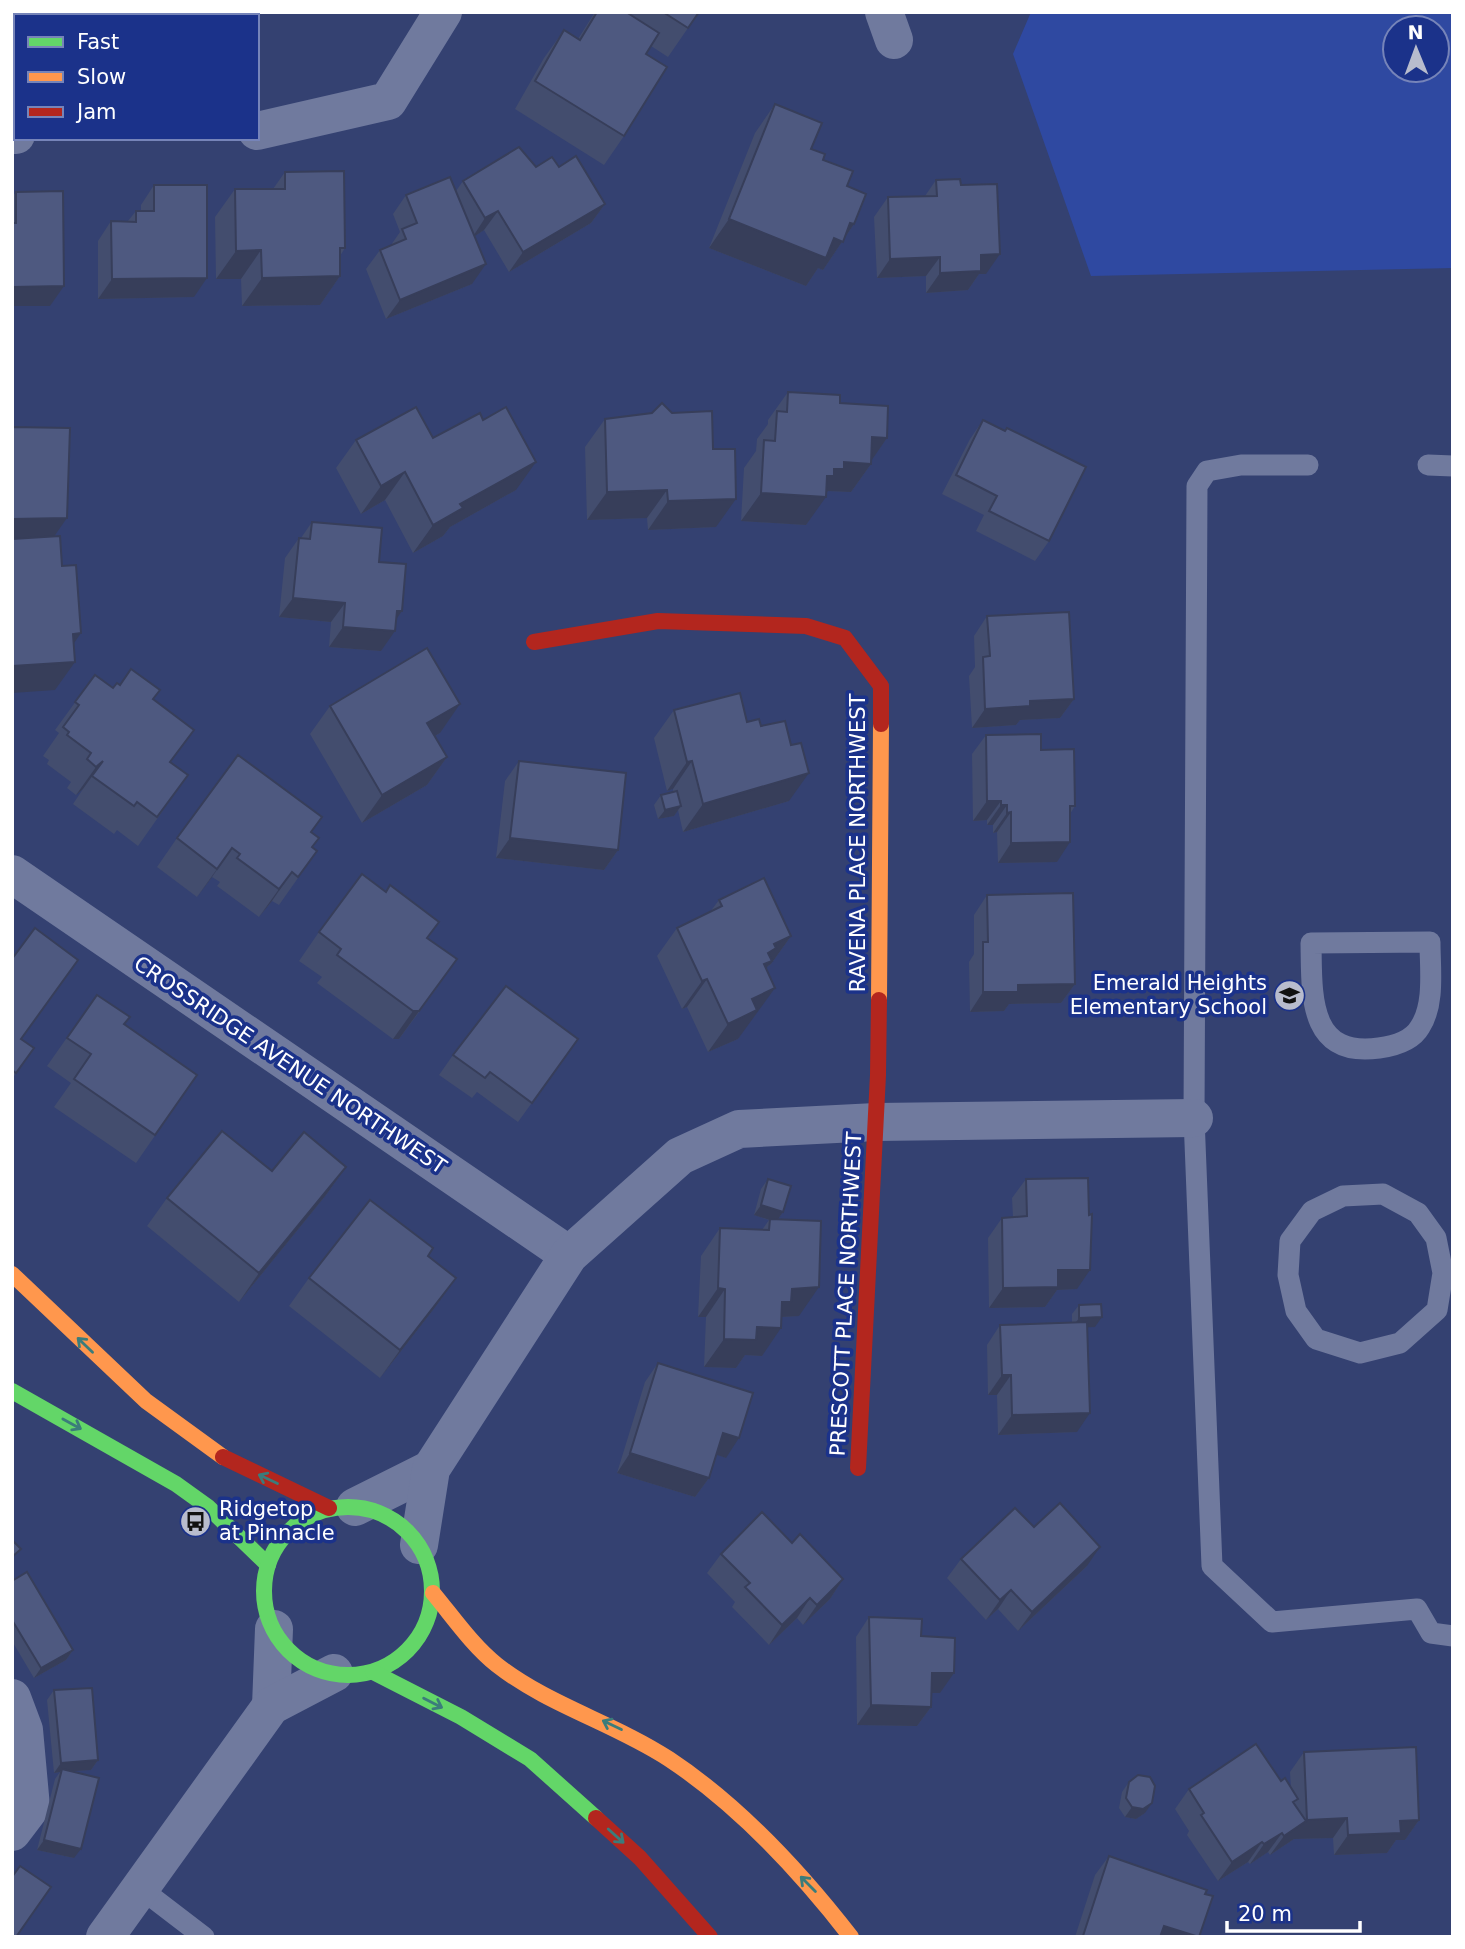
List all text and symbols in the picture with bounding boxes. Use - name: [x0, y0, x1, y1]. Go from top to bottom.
- legend: [14, 14, 259, 140]
- north arrow: [1381, 14, 1451, 84]
- text: N: [1408, 21, 1424, 43]
- text: Fast: [77, 30, 119, 54]
- text: Slow: [77, 65, 126, 89]
- text: Jam: [75, 100, 117, 124]
- street label: RAVENA PLACE NORTHWEST: [846, 693, 870, 992]
- street label: CROSSRIDGE AVENUE NORTHWEST: [129, 951, 451, 1179]
- place label: Emerald Heights Elementary School: [1070, 971, 1267, 1019]
- school or university icon: Emerald Heights Elementary School: [1273, 978, 1307, 1012]
- street label: PRESCOTT PLACE NORTHWEST: [826, 1131, 866, 1457]
- one-way arrow: [77, 1337, 94, 1354]
- one-way arrow: [61, 1418, 82, 1431]
- one-way arrow: [258, 1472, 279, 1485]
- place label: Ridgetop at Pinnacle: [219, 1497, 335, 1545]
- bus stop icon: Ridgetop at Pinnacle: [179, 1504, 213, 1538]
- one-way arrow: [423, 1696, 443, 1710]
- one-way arrow: [602, 1718, 623, 1731]
- one-way arrow: [607, 1828, 624, 1845]
- one-way arrow: [799, 1876, 816, 1893]
- scale bar: [1227, 1890, 1360, 1934]
- text: 20 m: [1238, 1902, 1292, 1926]

